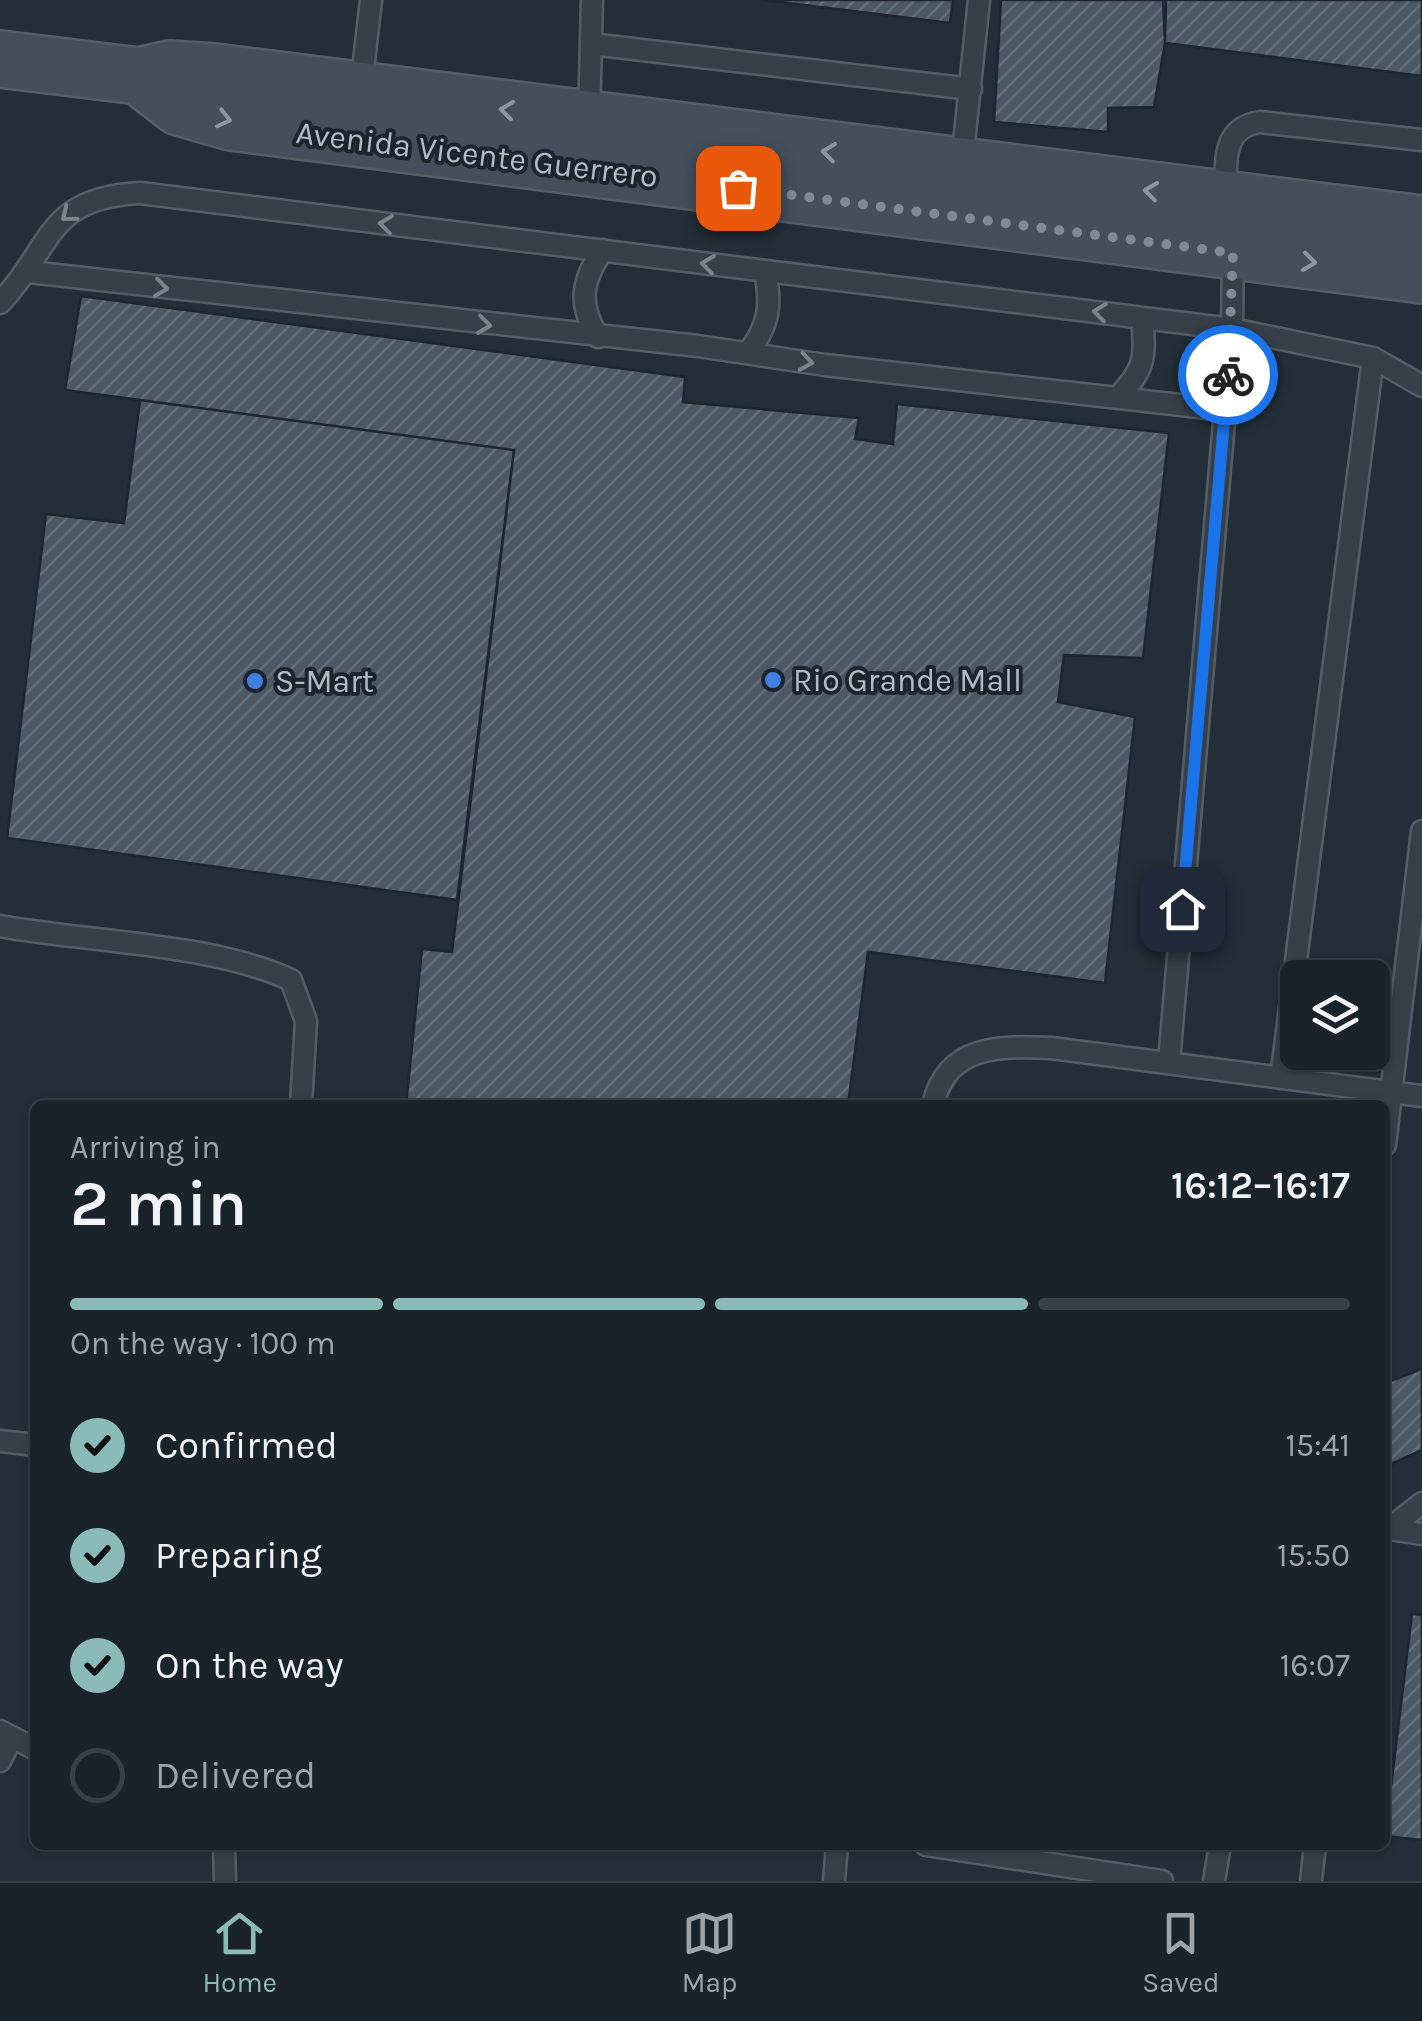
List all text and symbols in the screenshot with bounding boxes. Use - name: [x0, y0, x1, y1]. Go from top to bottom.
- one-way arrow: [498, 100, 515, 121]
- one-way arrow: [215, 107, 232, 128]
- street label: Avenida Vicente Guerrero: [294, 114, 660, 195]
- one-way arrow: [820, 142, 837, 163]
- pin: [696, 146, 781, 231]
- icon: bag: [711, 161, 766, 216]
- one-way arrow: [1143, 181, 1159, 202]
- one-way arrow: [62, 203, 80, 221]
- one-way arrow: [378, 214, 394, 235]
- one-way arrow: [1302, 251, 1318, 272]
- one-way arrow: [700, 254, 717, 275]
- one-way arrow: [153, 277, 169, 298]
- one-way arrow: [1092, 303, 1109, 324]
- one-way arrow: [476, 314, 492, 335]
- courier: [1178, 325, 1278, 425]
- icon: bike: [1201, 348, 1256, 403]
- one-way arrow: [798, 351, 815, 372]
- place label: Rio Grande Mall: [793, 662, 1022, 699]
- place label: S-Mart: [275, 663, 374, 700]
- marker: Rio Grande Mall: [762, 669, 784, 691]
- marker: S-Mart: [244, 670, 266, 692]
- pin: [1140, 867, 1225, 952]
- icon: home: [1155, 882, 1210, 937]
- map controls: [1280, 960, 1390, 1070]
- button: layers: [1280, 960, 1390, 1070]
- text: Arriving in: [70, 1129, 221, 1166]
- text: 16:12–16:17: [1171, 1163, 1350, 1208]
- text: 2 min: [70, 1165, 247, 1241]
- text: On the way · 100 m: [70, 1325, 336, 1362]
- icon: check: [70, 1418, 125, 1473]
- text: Confirmed: [155, 1423, 338, 1468]
- text: 15:41: [1286, 1427, 1350, 1464]
- icon: check: [70, 1528, 125, 1583]
- text: Preparing: [155, 1533, 322, 1578]
- text: 15:50: [1277, 1537, 1350, 1574]
- icon: check: [70, 1638, 125, 1693]
- text: On the way: [155, 1643, 343, 1688]
- text: 16:07: [1280, 1647, 1350, 1684]
- text: Delivered: [155, 1753, 316, 1798]
- tab: Home: [202, 1906, 277, 1999]
- tab: Map: [682, 1906, 737, 1999]
- tab: Saved: [1142, 1906, 1220, 1999]

